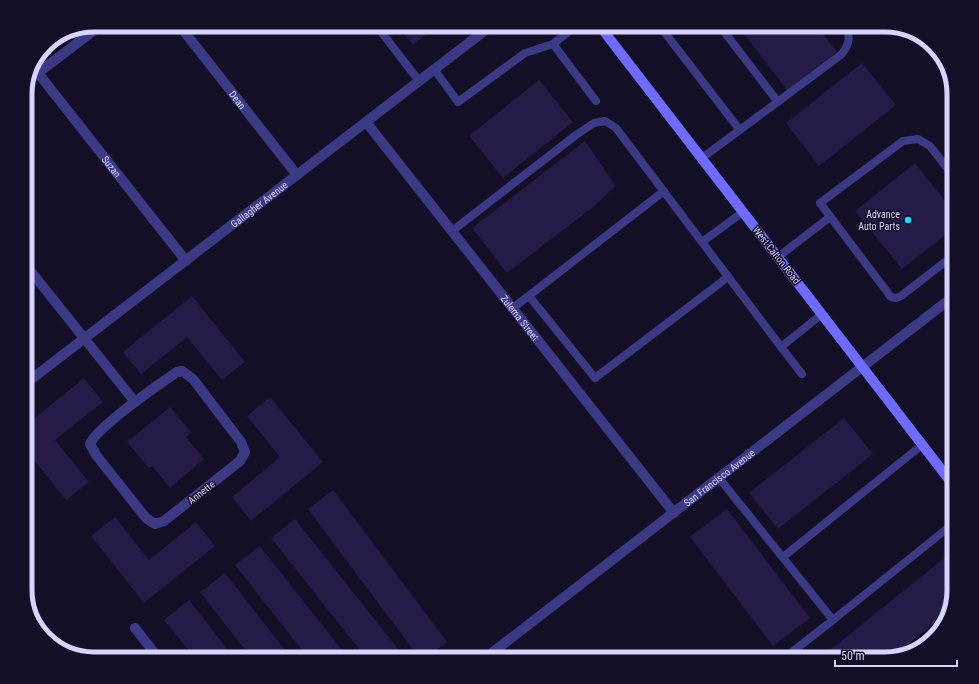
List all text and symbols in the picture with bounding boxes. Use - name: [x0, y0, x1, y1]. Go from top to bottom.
- street label: Dean: [227, 89, 248, 111]
- street label: Suzan: [99, 154, 123, 180]
- street label: Gallagher Avenue: [229, 179, 290, 230]
- place label: Advance Auto Parts: [858, 209, 900, 232]
- marker: Advance Auto Parts: [903, 215, 913, 225]
- street label: West Calton Road: [751, 224, 802, 286]
- street label: Zulema Street: [498, 293, 541, 343]
- street label: San Francisco Avenue: [682, 447, 757, 509]
- street label: Annette: [186, 478, 217, 506]
- scale bar: [835, 642, 957, 668]
- text: 50 m: [841, 649, 865, 663]

